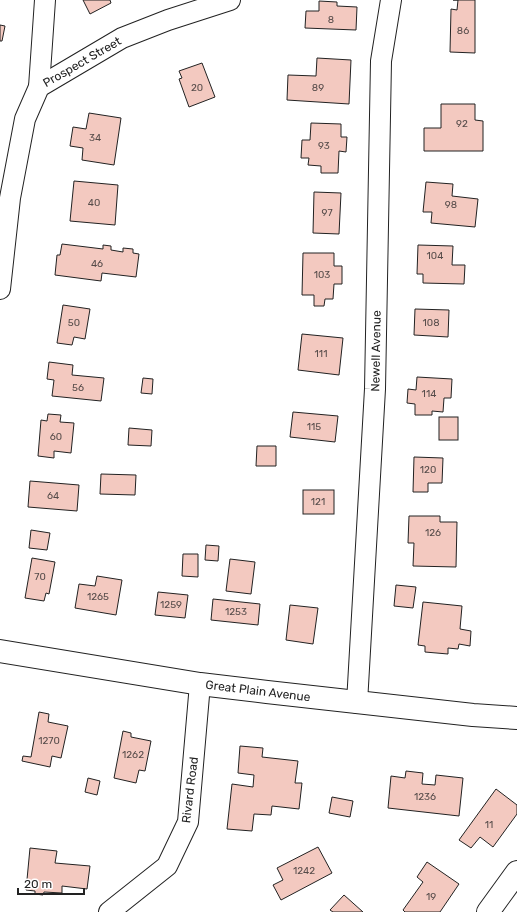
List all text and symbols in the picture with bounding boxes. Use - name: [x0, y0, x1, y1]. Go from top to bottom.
- house number: 8: [328, 14, 334, 26]
- house number: 86: [457, 25, 469, 37]
- street label: Prospect Street: [40, 34, 124, 90]
- house number: 20: [191, 82, 203, 94]
- house number: 89: [312, 82, 324, 94]
- house number: 92: [456, 118, 468, 130]
- house number: 34: [89, 132, 101, 144]
- house number: 93: [318, 140, 330, 152]
- house number: 40: [88, 197, 100, 209]
- house number: 98: [445, 199, 457, 211]
- house number: 97: [321, 207, 333, 219]
- house number: 104: [427, 250, 443, 262]
- house number: 46: [91, 258, 103, 270]
- house number: 103: [314, 269, 330, 281]
- street label: Newell Avenue: [368, 310, 384, 392]
- house number: 50: [68, 317, 80, 329]
- house number: 108: [423, 317, 440, 329]
- house number: 111: [315, 348, 327, 360]
- house number: 56: [72, 382, 84, 394]
- house number: 114: [422, 388, 436, 400]
- house number: 115: [307, 421, 321, 433]
- house number: 60: [50, 431, 62, 443]
- house number: 120: [420, 464, 436, 476]
- house number: 64: [47, 490, 59, 502]
- house number: 121: [311, 496, 325, 508]
- house number: 126: [425, 527, 441, 539]
- house number: 70: [34, 571, 46, 583]
- house number: 1265: [87, 591, 109, 603]
- house number: 1259: [160, 599, 182, 611]
- house number: 1253: [225, 606, 247, 618]
- street label: Great Plain Avenue: [205, 678, 312, 704]
- house number: 1270: [38, 735, 60, 747]
- house number: 1262: [122, 749, 144, 761]
- street label: Rivard Road: [179, 756, 201, 824]
- house number: 1236: [414, 791, 436, 803]
- house number: 11: [485, 819, 493, 831]
- house number: 1242: [293, 865, 315, 877]
- scale bar: [18, 870, 84, 896]
- text: 20 m: [24, 877, 52, 891]
- house number: 19: [426, 891, 436, 903]

